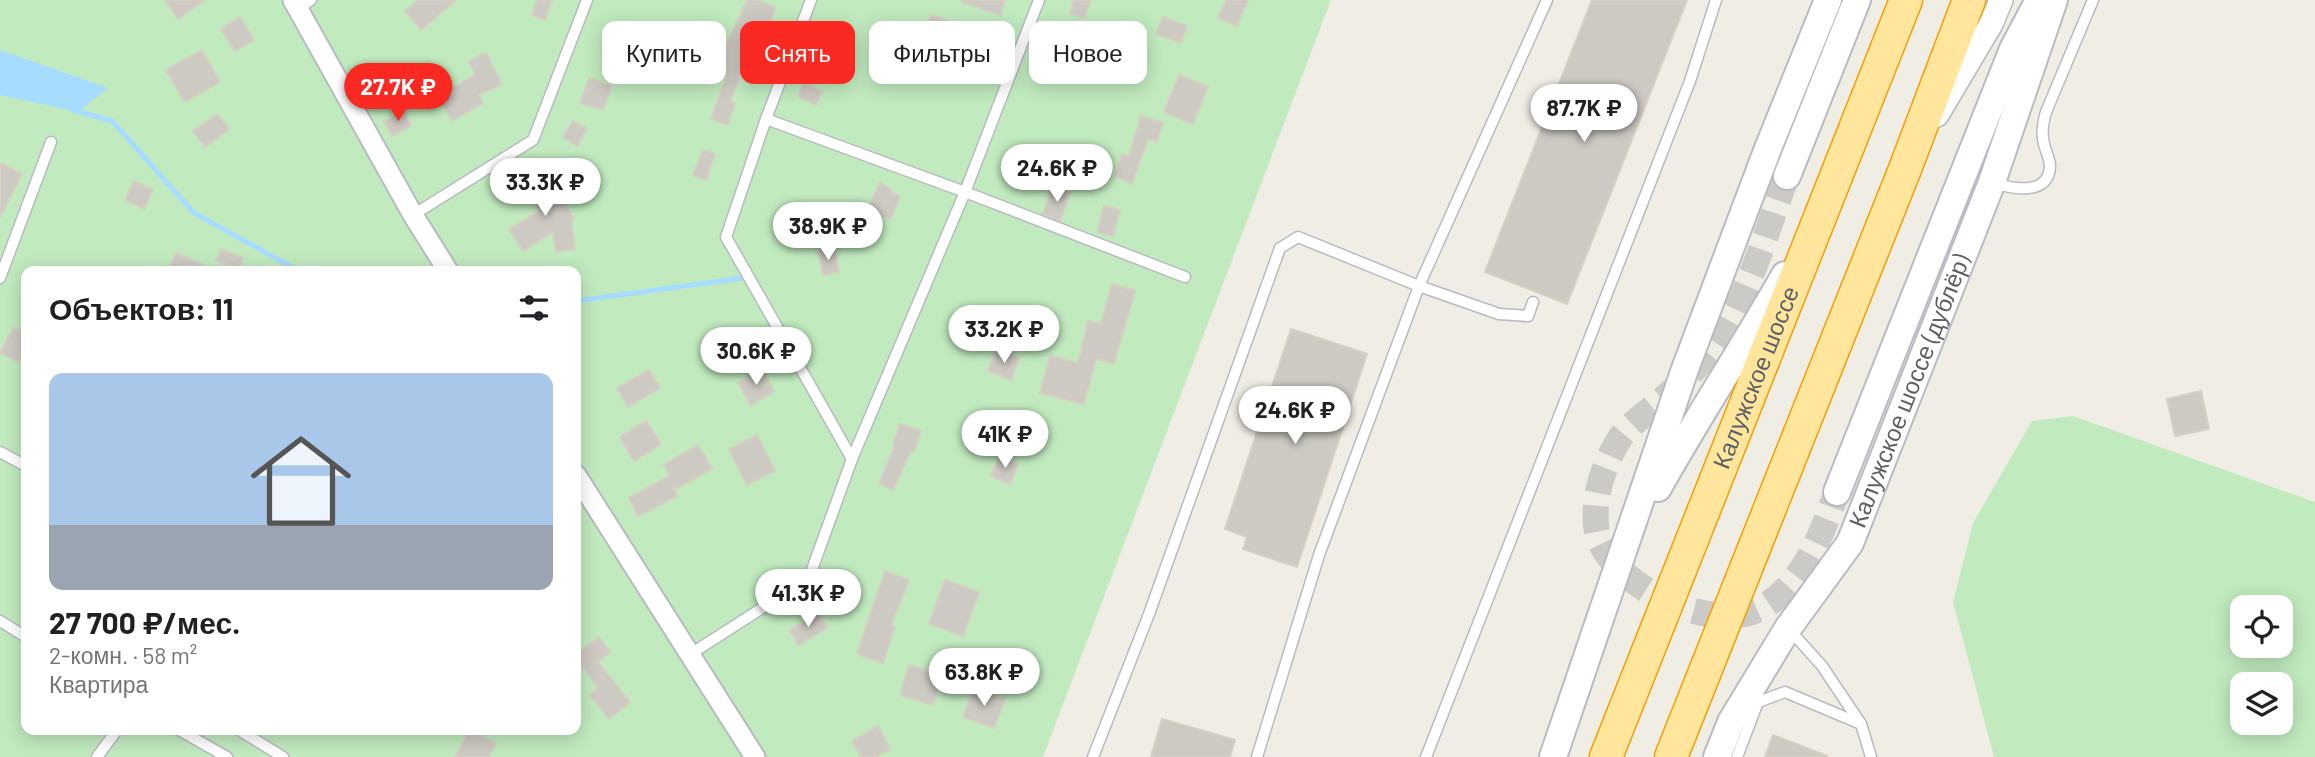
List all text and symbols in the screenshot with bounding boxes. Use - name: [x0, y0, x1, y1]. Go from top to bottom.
- chip: Купить: [602, 21, 726, 84]
- chip: Снять: [740, 21, 855, 84]
- chip: Фильтры: [869, 21, 1015, 84]
- chip: Новое: [1029, 21, 1147, 84]
- pin: 27.7K ₽: [333, 64, 463, 123]
- text: 27.7K ₽: [360, 72, 436, 100]
- pin: 87.7K ₽: [1519, 85, 1649, 144]
- text: 87.7K ₽: [1546, 93, 1622, 121]
- pin: 24.6K ₽: [992, 144, 1122, 204]
- text: 24.6K ₽: [1017, 153, 1097, 181]
- pin: 33.3K ₽: [480, 158, 610, 218]
- text: 33.3K ₽: [506, 167, 584, 195]
- pin: 38.9K ₽: [763, 202, 893, 262]
- text: 38.9K ₽: [789, 211, 867, 239]
- street label: Калужское шоссе (дублёр): [1842, 249, 1975, 531]
- street label: Калужское шоссе: [1706, 282, 1804, 473]
- icon: filters: [515, 289, 553, 327]
- text: Объектов: 11: [49, 290, 233, 326]
- pin: 33.2K ₽: [939, 306, 1069, 365]
- text: 33.2K ₽: [964, 314, 1044, 342]
- pin: 30.6K ₽: [691, 328, 821, 387]
- text: 30.6K ₽: [716, 336, 796, 364]
- pin: 24.6K ₽: [1230, 386, 1360, 446]
- text: 24.6K ₽: [1255, 395, 1335, 423]
- pin: 41K ₽: [956, 410, 1054, 470]
- icon: home: [238, 418, 364, 544]
- text: 41K ₽: [978, 419, 1032, 447]
- pin: 41.3K ₽: [743, 570, 873, 629]
- text: 41.3K ₽: [771, 578, 845, 606]
- map controls: [2230, 595, 2293, 735]
- button: locate: [2230, 595, 2293, 658]
- text: 27 700 ₽/мес.: [49, 604, 240, 640]
- text: 2-комн. · 58 m²: [49, 641, 197, 669]
- pin: 63.8K ₽: [919, 648, 1049, 708]
- text: 63.8K ₽: [945, 657, 1023, 685]
- text: Квартира: [49, 670, 148, 698]
- button: layers: [2230, 672, 2293, 735]

